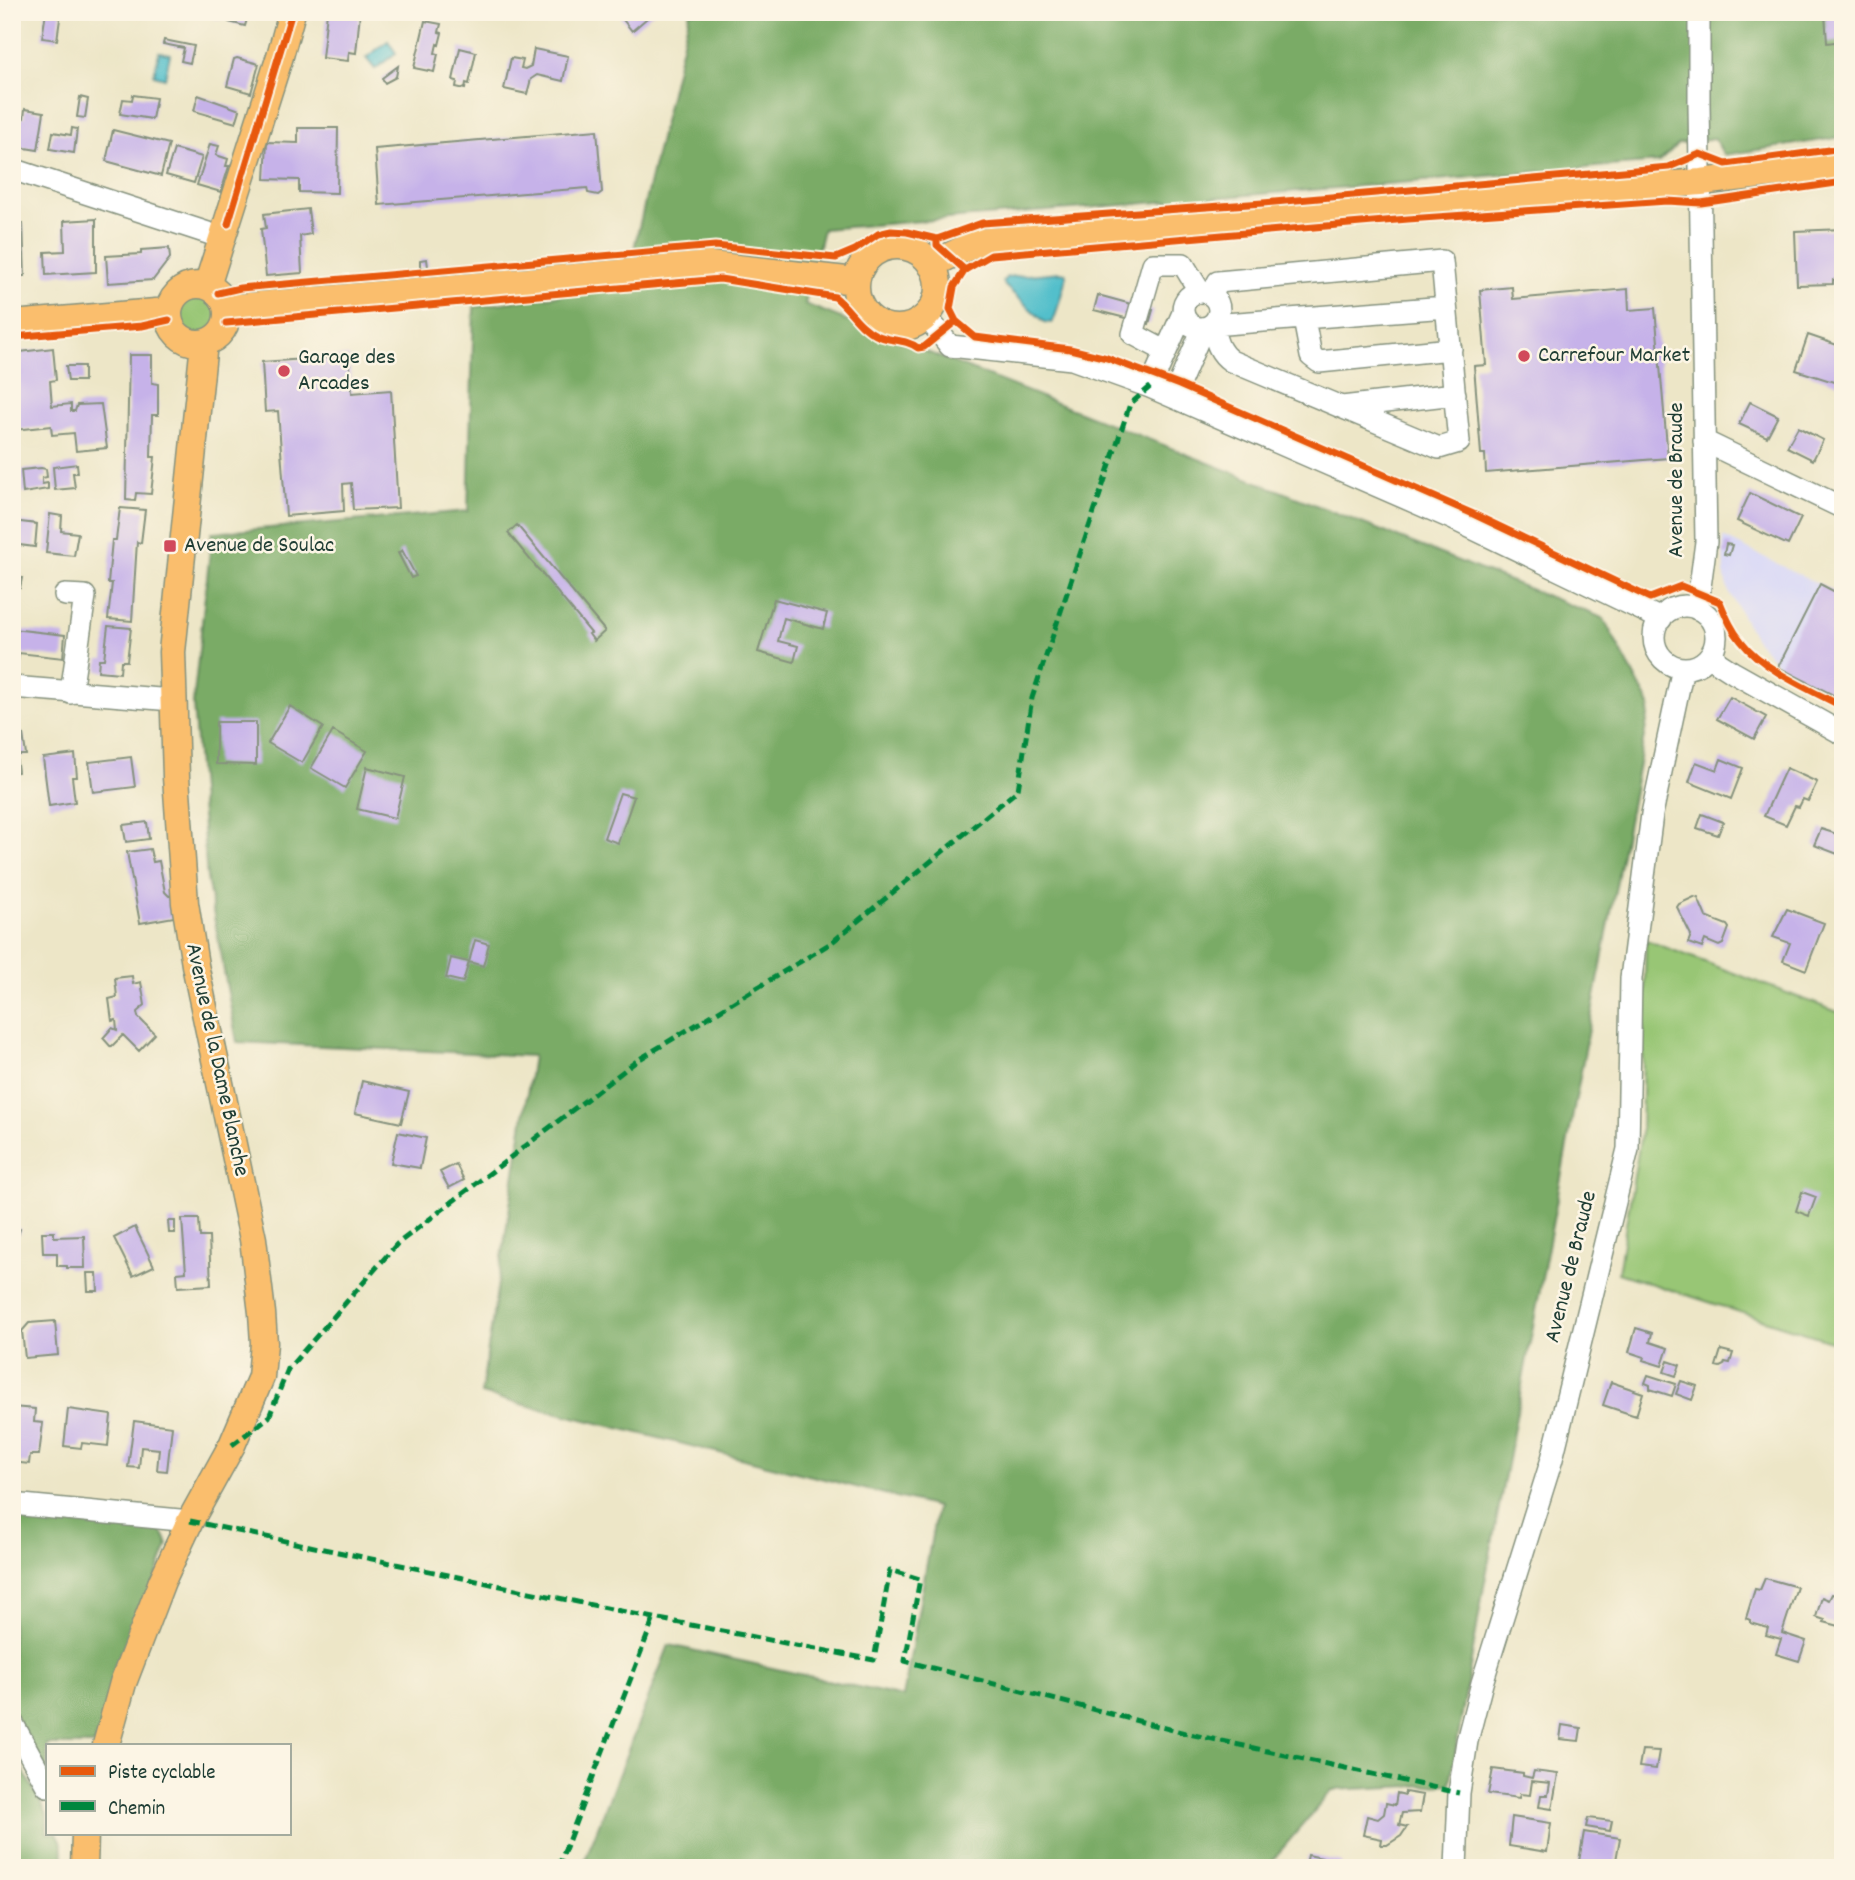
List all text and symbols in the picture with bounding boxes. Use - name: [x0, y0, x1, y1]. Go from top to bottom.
- place label: Carrefour Market: [1538, 340, 1690, 373]
- place label: Garage des Arcades: [298, 342, 396, 401]
- marker: Carrefour Market: [1516, 348, 1532, 364]
- marker: Garage des Arcades: [276, 363, 292, 379]
- street label: Avenue de Braude: [1661, 402, 1694, 558]
- place label: Avenue de Soulac: [184, 530, 334, 563]
- marker: Avenue de Soulac: [162, 538, 178, 554]
- street label: Avenue de la Dame Blanche: [175, 940, 257, 1180]
- street label: Avenue de Braude: [1537, 1188, 1607, 1346]
- legend: [46, 1744, 290, 1834]
- text: Piste cyclable: [108, 1759, 216, 1789]
- text: Chemin: [108, 1795, 165, 1825]

